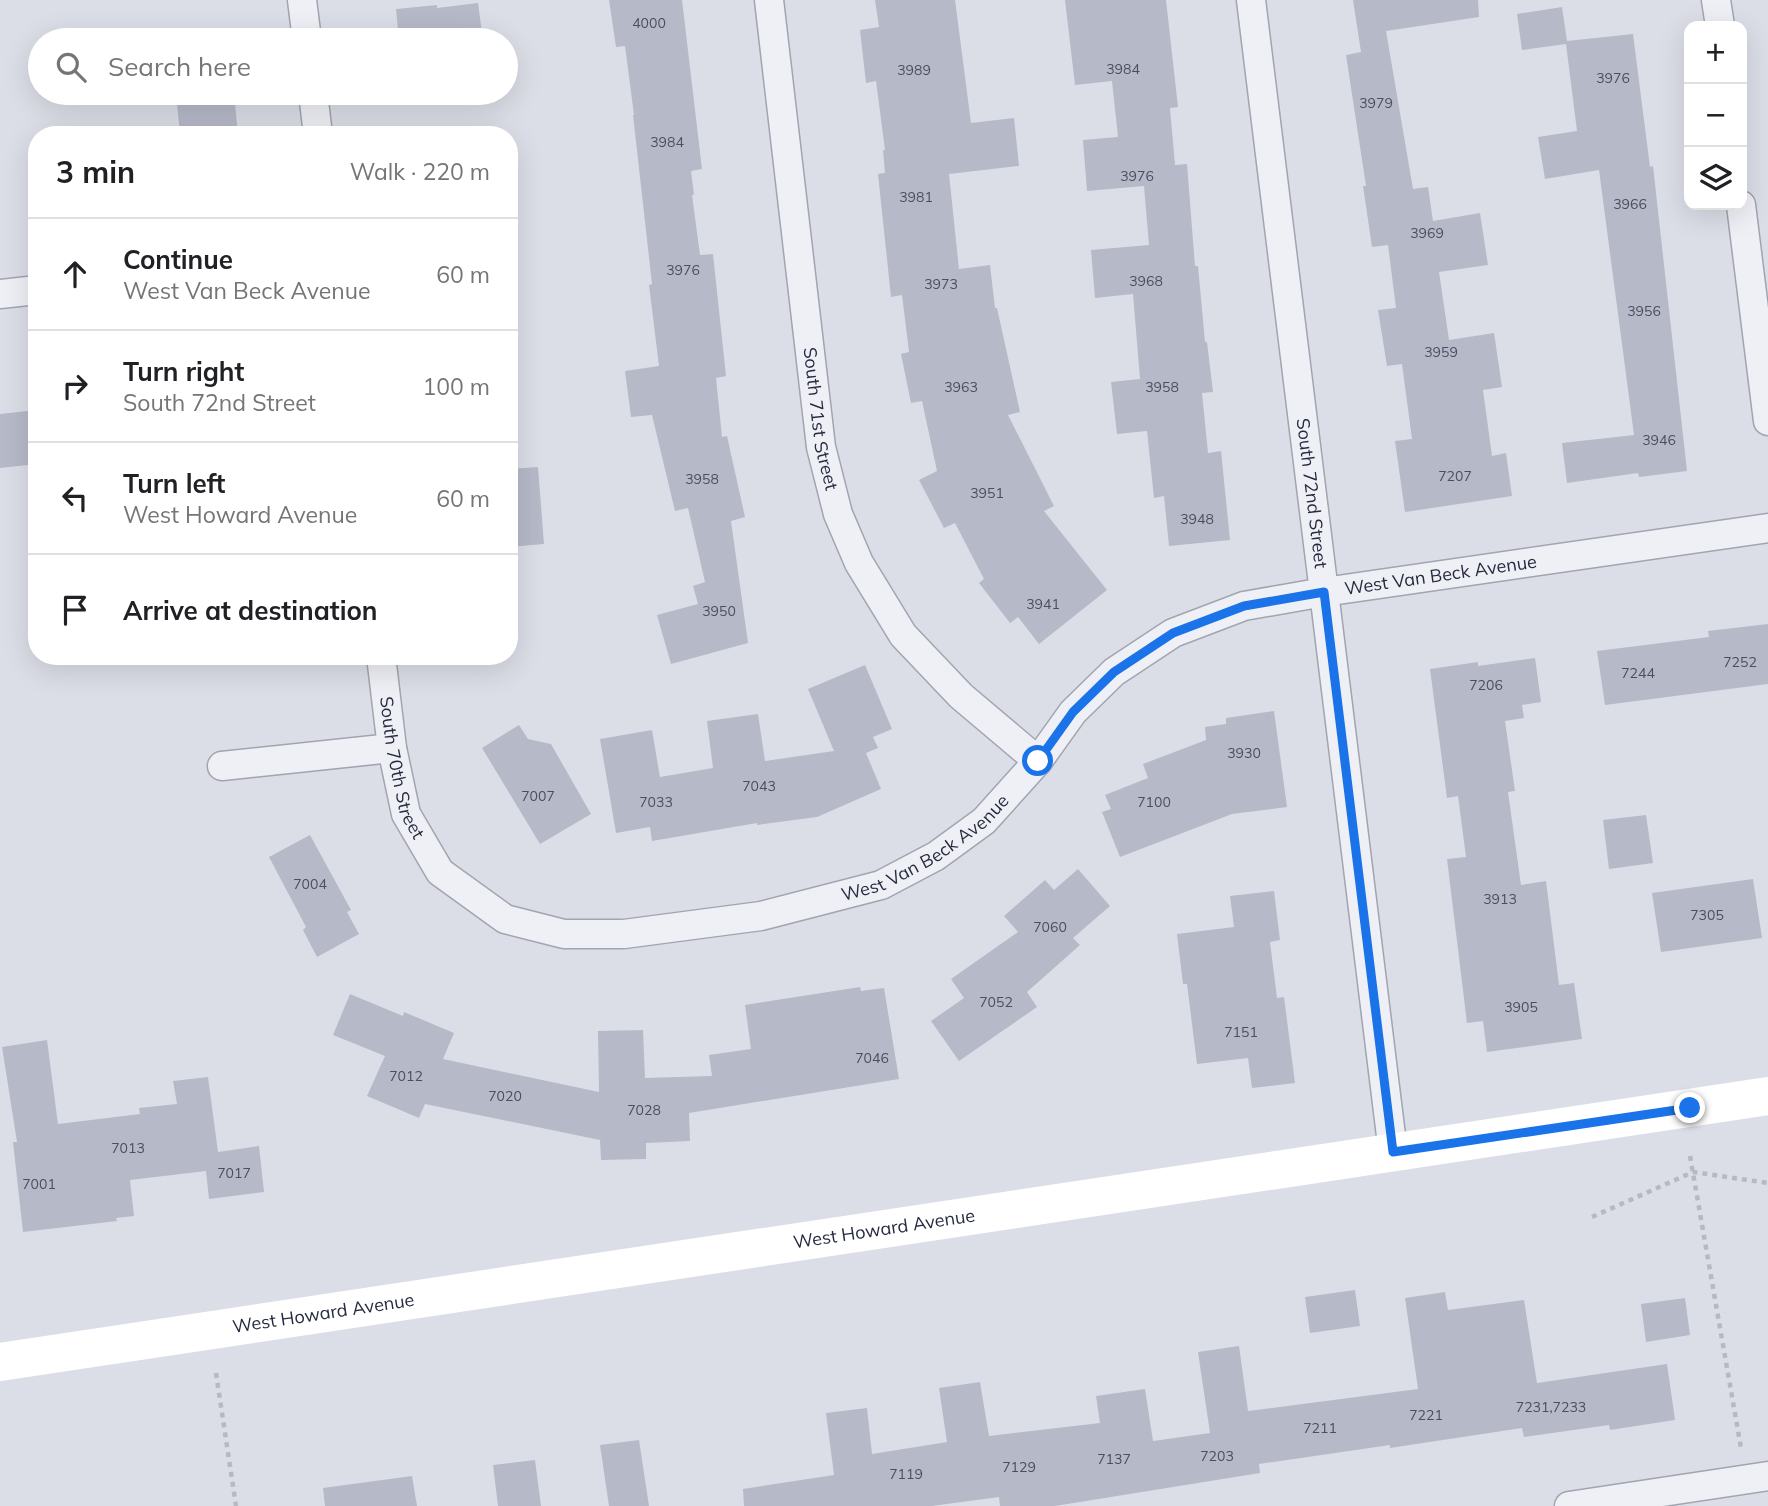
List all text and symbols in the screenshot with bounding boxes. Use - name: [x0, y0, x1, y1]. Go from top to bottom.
- house number: 4000: [632, 14, 666, 32]
- map controls: [1684, 21, 1747, 210]
- button: +: [1684, 21, 1747, 84]
- search box: [28, 28, 518, 105]
- icon: search: [52, 48, 90, 86]
- text: Search here: [108, 50, 251, 83]
- house number: 3984: [1106, 60, 1140, 78]
- house number: 3989: [897, 61, 931, 79]
- house number: 3976: [1596, 69, 1630, 87]
- button: −: [1684, 84, 1747, 147]
- house number: 3979: [1359, 94, 1393, 112]
- house number: 3984: [650, 133, 684, 151]
- button: layers: [1684, 147, 1747, 210]
- text: 3 min: [56, 153, 135, 191]
- text: Walk · 220 m: [350, 157, 490, 186]
- house number: 3976: [1120, 167, 1154, 185]
- house number: 3981: [899, 188, 933, 206]
- house number: 3966: [1613, 195, 1647, 213]
- house number: 3969: [1410, 224, 1444, 242]
- text: Continue: [123, 243, 233, 276]
- icon: ahead: [56, 255, 94, 293]
- text: 60 m: [436, 260, 490, 289]
- house number: 3976: [666, 261, 700, 279]
- house number: 3968: [1129, 272, 1163, 290]
- house number: 3973: [924, 275, 958, 293]
- text: West Van Beck Avenue: [123, 276, 371, 305]
- house number: 3956: [1627, 302, 1661, 320]
- house number: 3959: [1424, 343, 1458, 361]
- street label: South 71st Street: [798, 346, 844, 493]
- text: Turn right: [123, 355, 244, 388]
- icon: right: [56, 367, 94, 405]
- text: 100 m: [422, 372, 490, 401]
- house number: 3963: [944, 378, 978, 396]
- house number: 3958: [1145, 378, 1179, 396]
- text: South 72nd Street: [123, 388, 316, 417]
- street label: South 72nd Street: [1292, 417, 1333, 570]
- house number: 3946: [1642, 431, 1676, 449]
- text: Turn left: [123, 467, 225, 500]
- house number: 7207: [1438, 467, 1472, 485]
- house number: 3958: [685, 470, 719, 488]
- icon: left: [56, 479, 94, 517]
- text: 60 m: [436, 484, 490, 513]
- house number: 3951: [970, 484, 1004, 502]
- text: West Howard Avenue: [123, 500, 357, 529]
- house number: 3948: [1180, 510, 1214, 528]
- street label: West Van Beck Avenue: [1343, 549, 1538, 600]
- icon: arrive: [56, 591, 94, 629]
- text: Arrive at destination: [123, 594, 378, 627]
- house number: 3941: [1026, 595, 1060, 613]
- house number: 3950: [702, 602, 736, 620]
- house number: 7252: [1723, 653, 1757, 671]
- house number: 7244: [1621, 664, 1655, 682]
- house number: 7206: [1469, 676, 1503, 694]
- street label: South 70th Street: [375, 695, 430, 843]
- house number: 3930: [1227, 744, 1261, 762]
- route start: [1022, 745, 1053, 776]
- house number: 7043: [742, 777, 776, 795]
- house number: 7007: [521, 787, 555, 805]
- street label: West Van Beck Avenue: [839, 789, 1013, 906]
- house number: 7033: [639, 793, 673, 811]
- house number: 7100: [1137, 793, 1171, 811]
- house number: 7004: [293, 875, 327, 893]
- house number: 3913: [1483, 890, 1517, 908]
- house number: 7305: [1690, 906, 1724, 924]
- house number: 7060: [1033, 918, 1067, 936]
- house number: 7052: [979, 993, 1013, 1011]
- house number: 3905: [1504, 998, 1538, 1016]
- house number: 7151: [1224, 1023, 1258, 1041]
- house number: 7046: [855, 1049, 889, 1067]
- house number: 7012: [389, 1067, 423, 1085]
- house number: 7020: [488, 1087, 522, 1105]
- route end: [1674, 1092, 1705, 1123]
- house number: 7028: [627, 1101, 661, 1119]
- house number: 7013: [111, 1139, 145, 1157]
- house number: 7017: [217, 1164, 251, 1182]
- house number: 7001: [22, 1175, 56, 1193]
- street label: West Howard Avenue: [792, 1203, 976, 1254]
- street label: West Howard Avenue: [231, 1288, 416, 1338]
- house number: 7231,7233: [1516, 1398, 1586, 1416]
- house number: 7221: [1409, 1406, 1443, 1424]
- house number: 7211: [1303, 1419, 1337, 1437]
- house number: 7203: [1200, 1447, 1234, 1465]
- house number: 7137: [1097, 1450, 1131, 1468]
- house number: 7129: [1002, 1458, 1036, 1476]
- house number: 7119: [889, 1465, 923, 1483]

